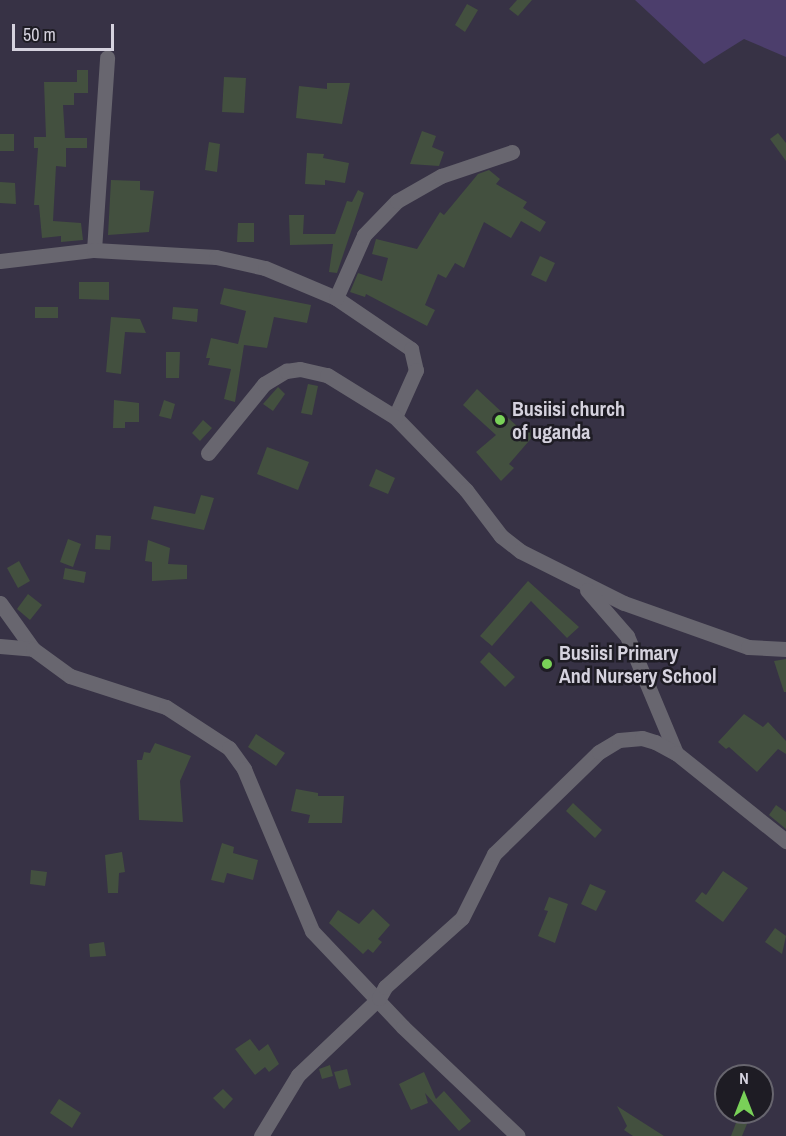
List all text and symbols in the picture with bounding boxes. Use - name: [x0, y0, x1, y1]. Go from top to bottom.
- scale bar: [15, 12, 117, 50]
- text: 50 m: [23, 22, 56, 47]
- place label: Busiisi church of uganda: [512, 396, 625, 443]
- marker: Busiisi church of uganda: [493, 413, 507, 427]
- place label: Busiisi Primary And Nursery School: [559, 640, 717, 687]
- marker: Busiisi Primary And Nursery School: [540, 657, 554, 671]
- north arrow: [714, 1064, 774, 1124]
- text: N: [739, 1067, 749, 1089]

